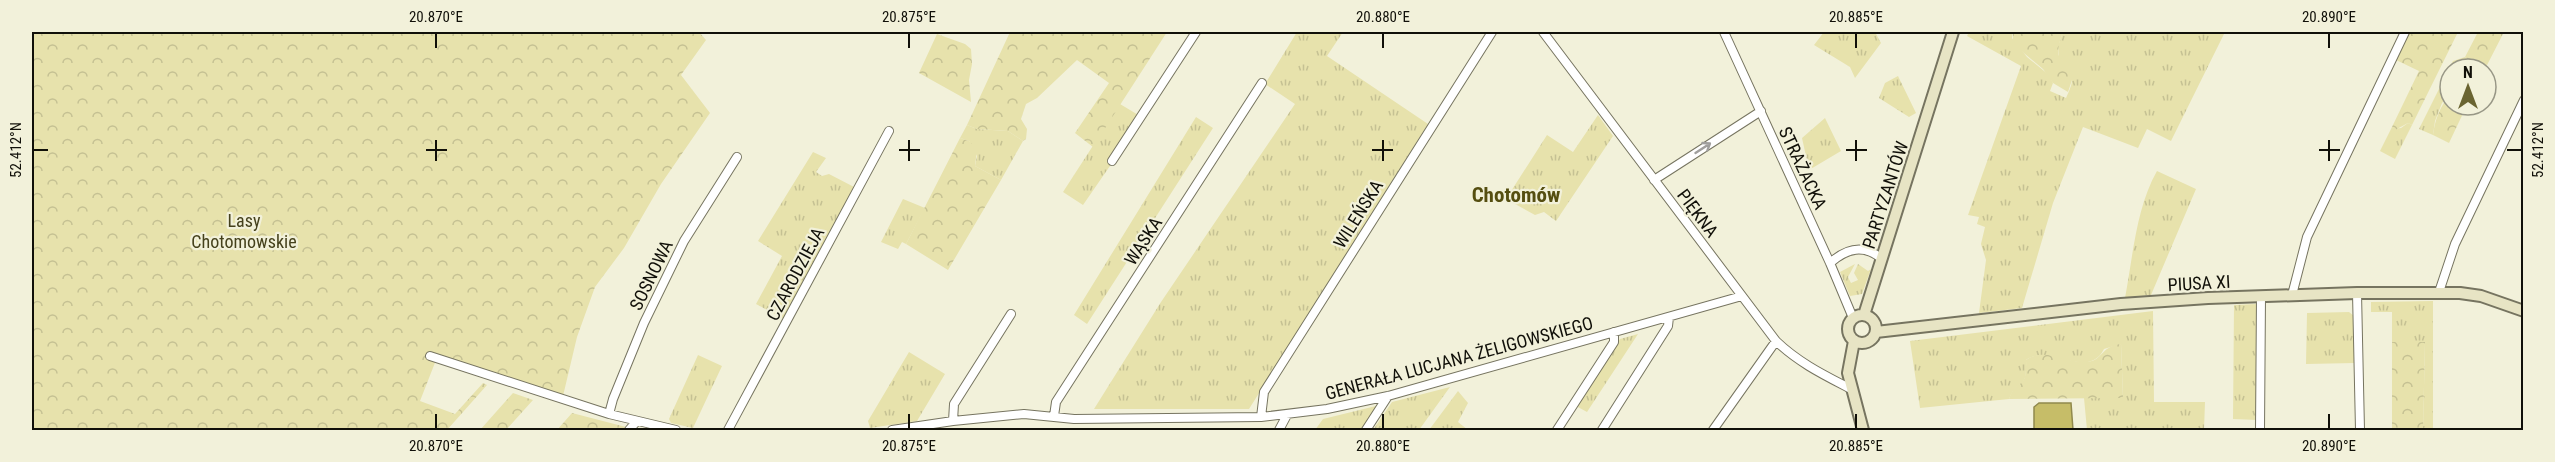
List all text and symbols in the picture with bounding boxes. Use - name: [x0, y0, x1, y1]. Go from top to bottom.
- text: 20.870°E: [409, 8, 463, 26]
- text: 20.875°E: [882, 8, 936, 26]
- text: 20.880°E: [1356, 8, 1410, 26]
- text: 20.885°E: [1829, 8, 1883, 26]
- text: 20.890°E: [2302, 8, 2356, 26]
- north arrow: [2438, 57, 2498, 117]
- text: N: [2463, 63, 2473, 82]
- text: 52.412°N: [7, 122, 25, 178]
- text: 52.412°N: [2529, 122, 2547, 178]
- street label: STRAŻACKA: [1775, 123, 1832, 213]
- street label: PARTYZANTÓW: [1858, 139, 1912, 251]
- one-way arrow: [1695, 142, 1712, 155]
- street label: WILEŃSKA: [1329, 176, 1387, 252]
- district label: Chotomów: [1472, 183, 1560, 207]
- street label: PIĘKNA: [1673, 185, 1723, 242]
- park label: Lasy Chotomowskie: [191, 210, 297, 252]
- street label: WĄSKA: [1120, 212, 1167, 269]
- street label: CZARODZIEJA: [762, 223, 829, 324]
- street label: SOSNOWA: [625, 236, 677, 313]
- street label: PIUSA XI: [2167, 271, 2231, 295]
- street label: GENERAŁA LUCJANA ŻELIGOWSKIEGO: [1323, 312, 1595, 404]
- text: 20.870°E: [409, 437, 463, 455]
- text: 20.875°E: [882, 437, 936, 455]
- text: 20.880°E: [1356, 437, 1410, 455]
- text: 20.885°E: [1829, 437, 1883, 455]
- text: 20.890°E: [2302, 437, 2356, 455]

